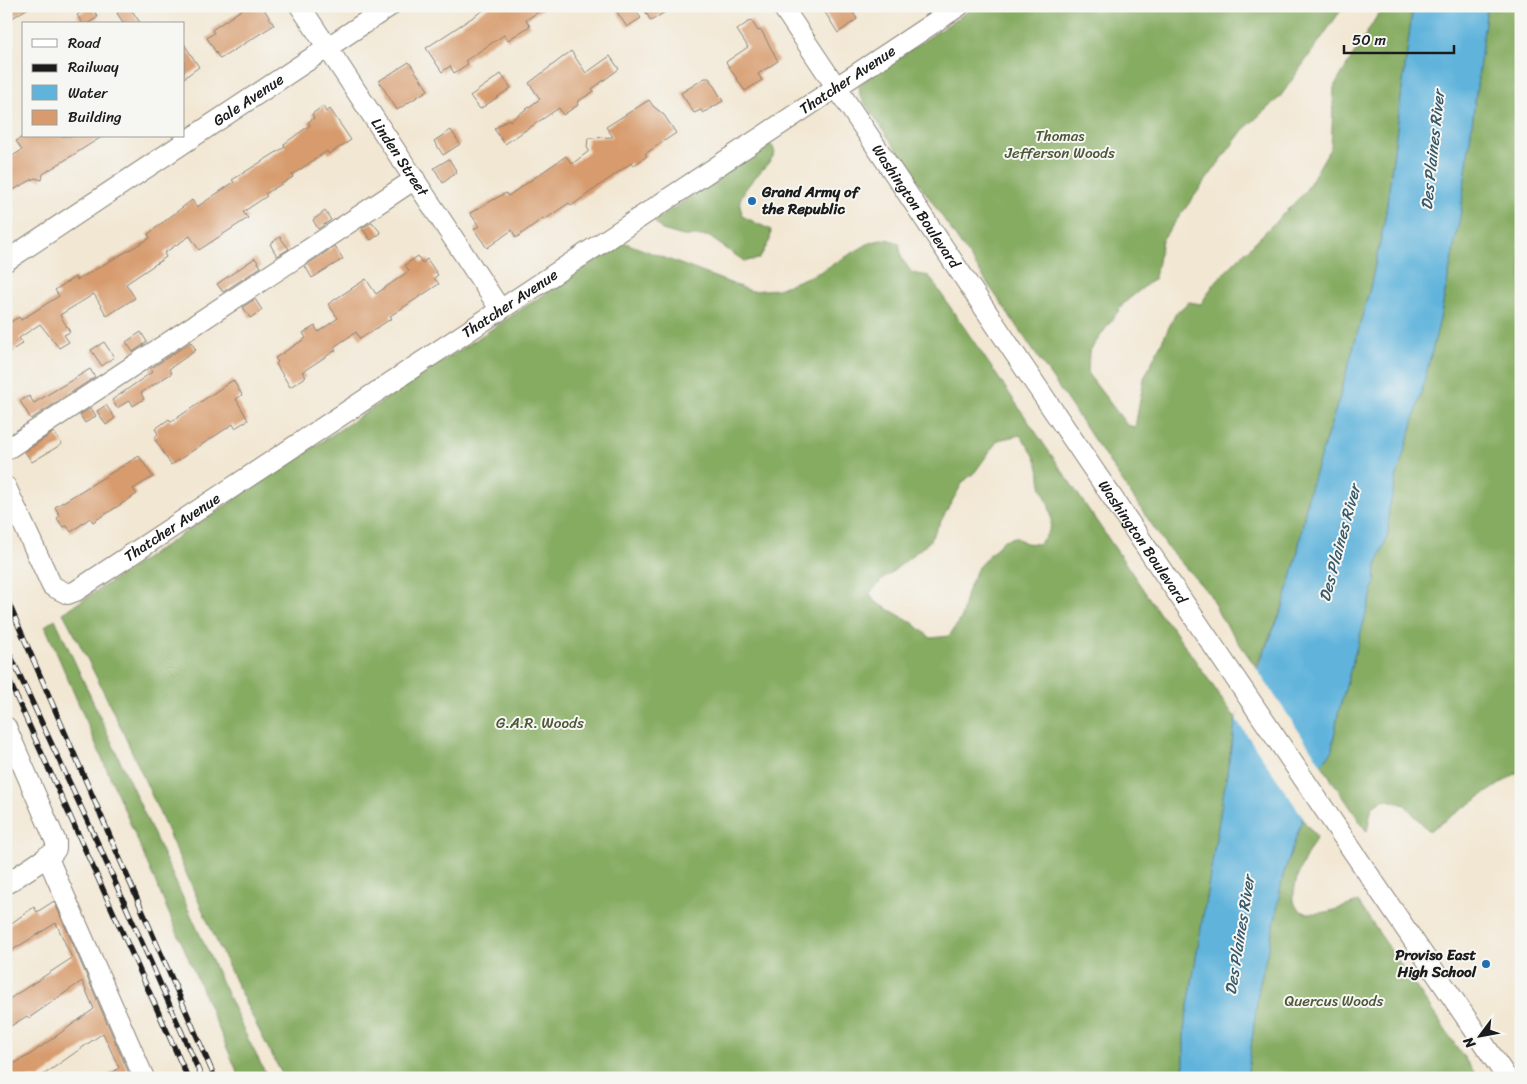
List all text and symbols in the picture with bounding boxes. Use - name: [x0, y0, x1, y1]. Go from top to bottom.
- legend: [22, 22, 185, 138]
- scale bar: [1344, 22, 1454, 54]
- text: 50 m: [1352, 27, 1387, 53]
- text: Road: [68, 30, 101, 56]
- street label: Thatcher Avenue: [794, 38, 901, 121]
- text: Railway: [68, 54, 119, 80]
- street label: Gale Avenue: [208, 67, 289, 133]
- text: Water: [68, 80, 108, 106]
- water label: Des Plaines River: [1412, 86, 1453, 211]
- text: Building: [68, 104, 122, 130]
- street label: Linden Street: [364, 112, 436, 203]
- park label: Thomas Jefferson Woods: [1004, 123, 1115, 166]
- street label: Washington Boulevard: [865, 139, 968, 275]
- place label: Grand Army of the Republic: [761, 179, 861, 222]
- marker: Grand Army of the Republic: [746, 195, 758, 207]
- street label: Thatcher Avenue: [456, 262, 564, 345]
- street label: Washington Boulevard: [1091, 475, 1195, 610]
- water label: Des Plaines River: [1310, 479, 1370, 605]
- street label: Thatcher Avenue: [119, 486, 226, 569]
- park label: G.A.R. Woods: [496, 710, 584, 736]
- water label: Des Plaines River: [1216, 871, 1264, 997]
- place label: Proviso East High School: [1395, 942, 1477, 985]
- marker: Proviso East High School: [1480, 958, 1492, 970]
- park label: Quercus Woods: [1285, 988, 1383, 1014]
- north arrow: [1454, 1012, 1504, 1062]
- text: N: [1456, 1032, 1483, 1054]

